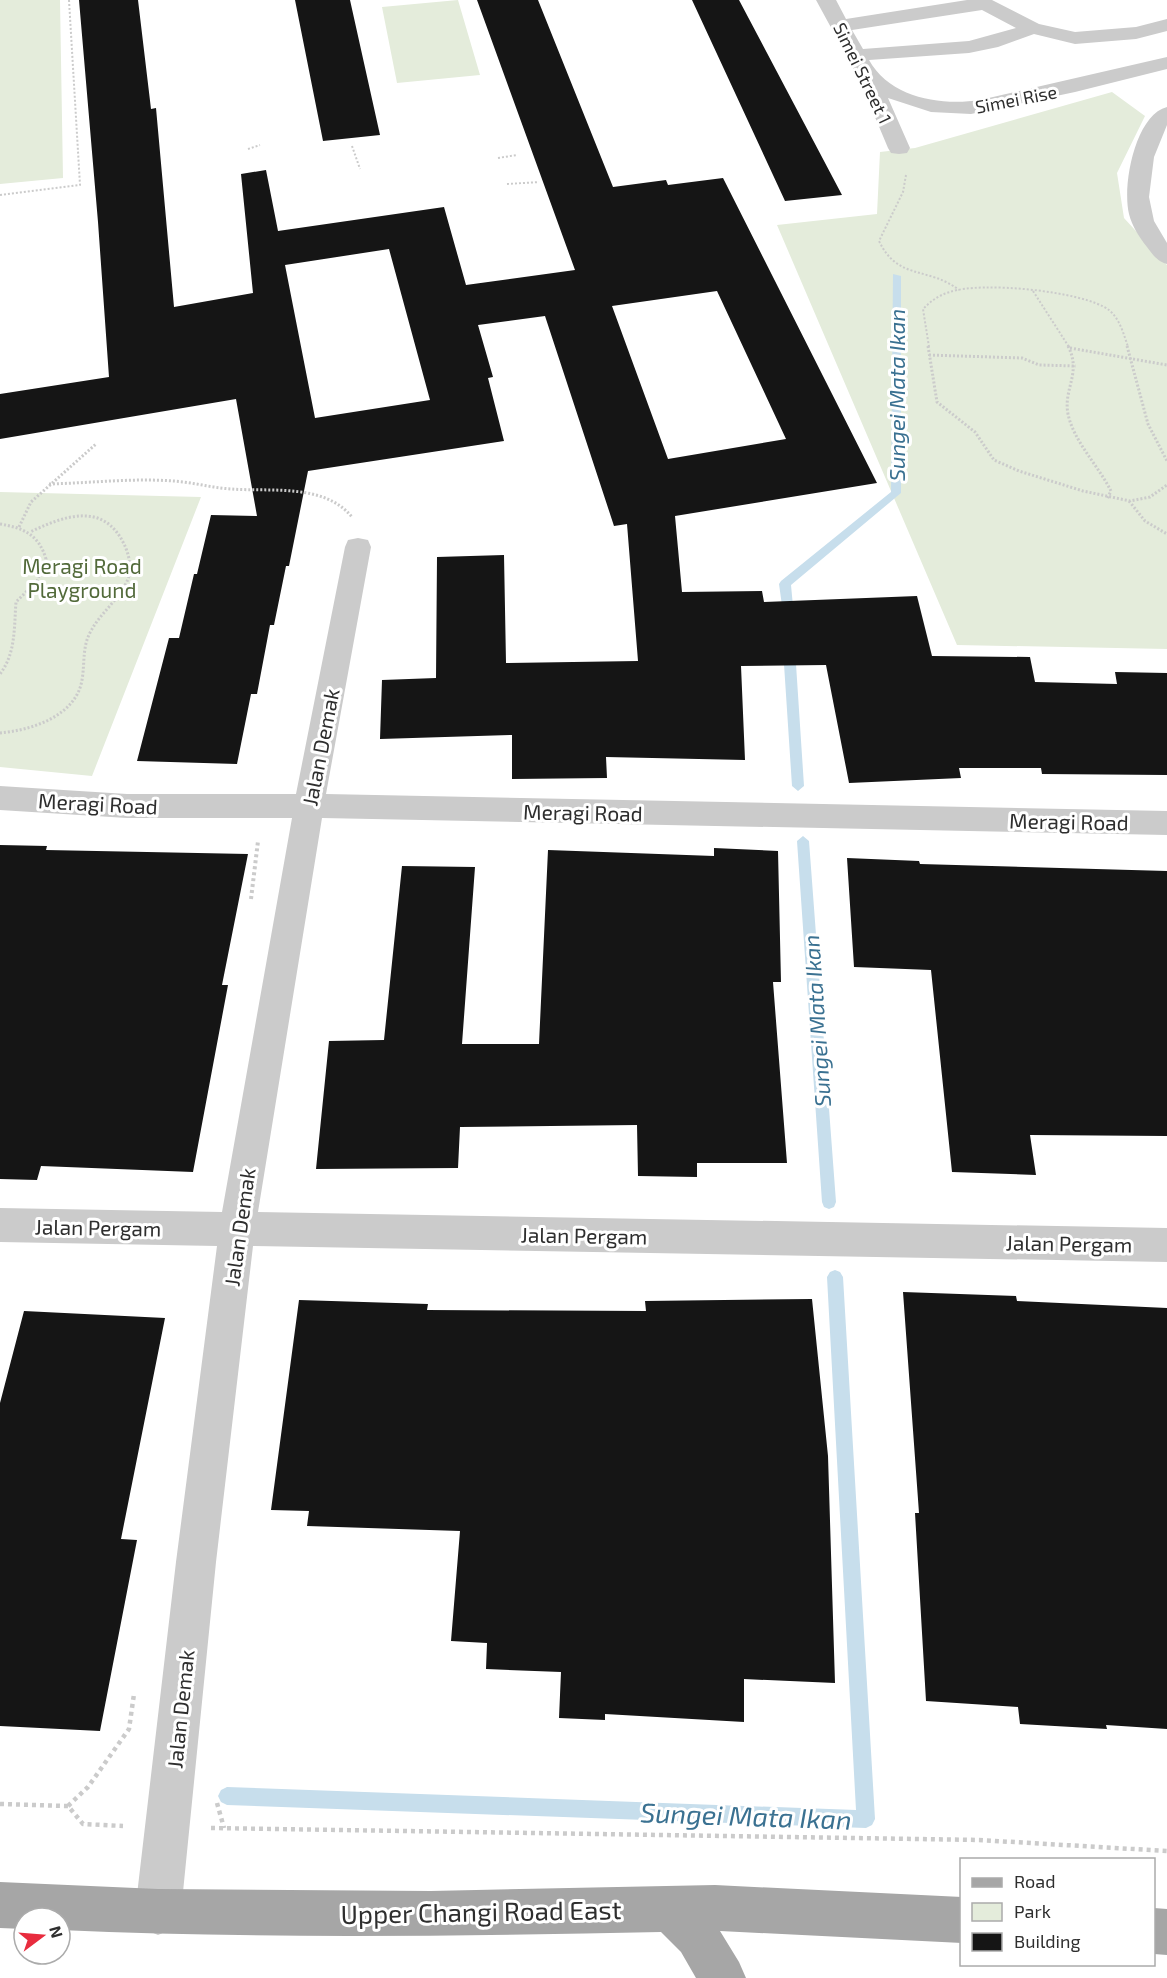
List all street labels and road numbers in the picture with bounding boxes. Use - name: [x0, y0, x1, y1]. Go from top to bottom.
- street label: Simei Street 1: [829, 19, 897, 127]
- street label: Simei Rise: [973, 80, 1059, 118]
- street label: Jalan Demak: [296, 686, 344, 808]
- street label: Meragi Road: [38, 787, 158, 819]
- street label: Meragi Road: [523, 798, 643, 826]
- street label: Meragi Road: [1009, 807, 1129, 835]
- street label: Jalan Demak: [218, 1166, 260, 1288]
- street label: Jalan Pergam: [34, 1213, 162, 1241]
- street label: Jalan Pergam: [520, 1221, 648, 1249]
- street label: Jalan Pergam: [1005, 1229, 1133, 1257]
- street label: Jalan Demak: [161, 1648, 199, 1770]
- street label: Upper Changi Road East: [340, 1893, 622, 1929]

